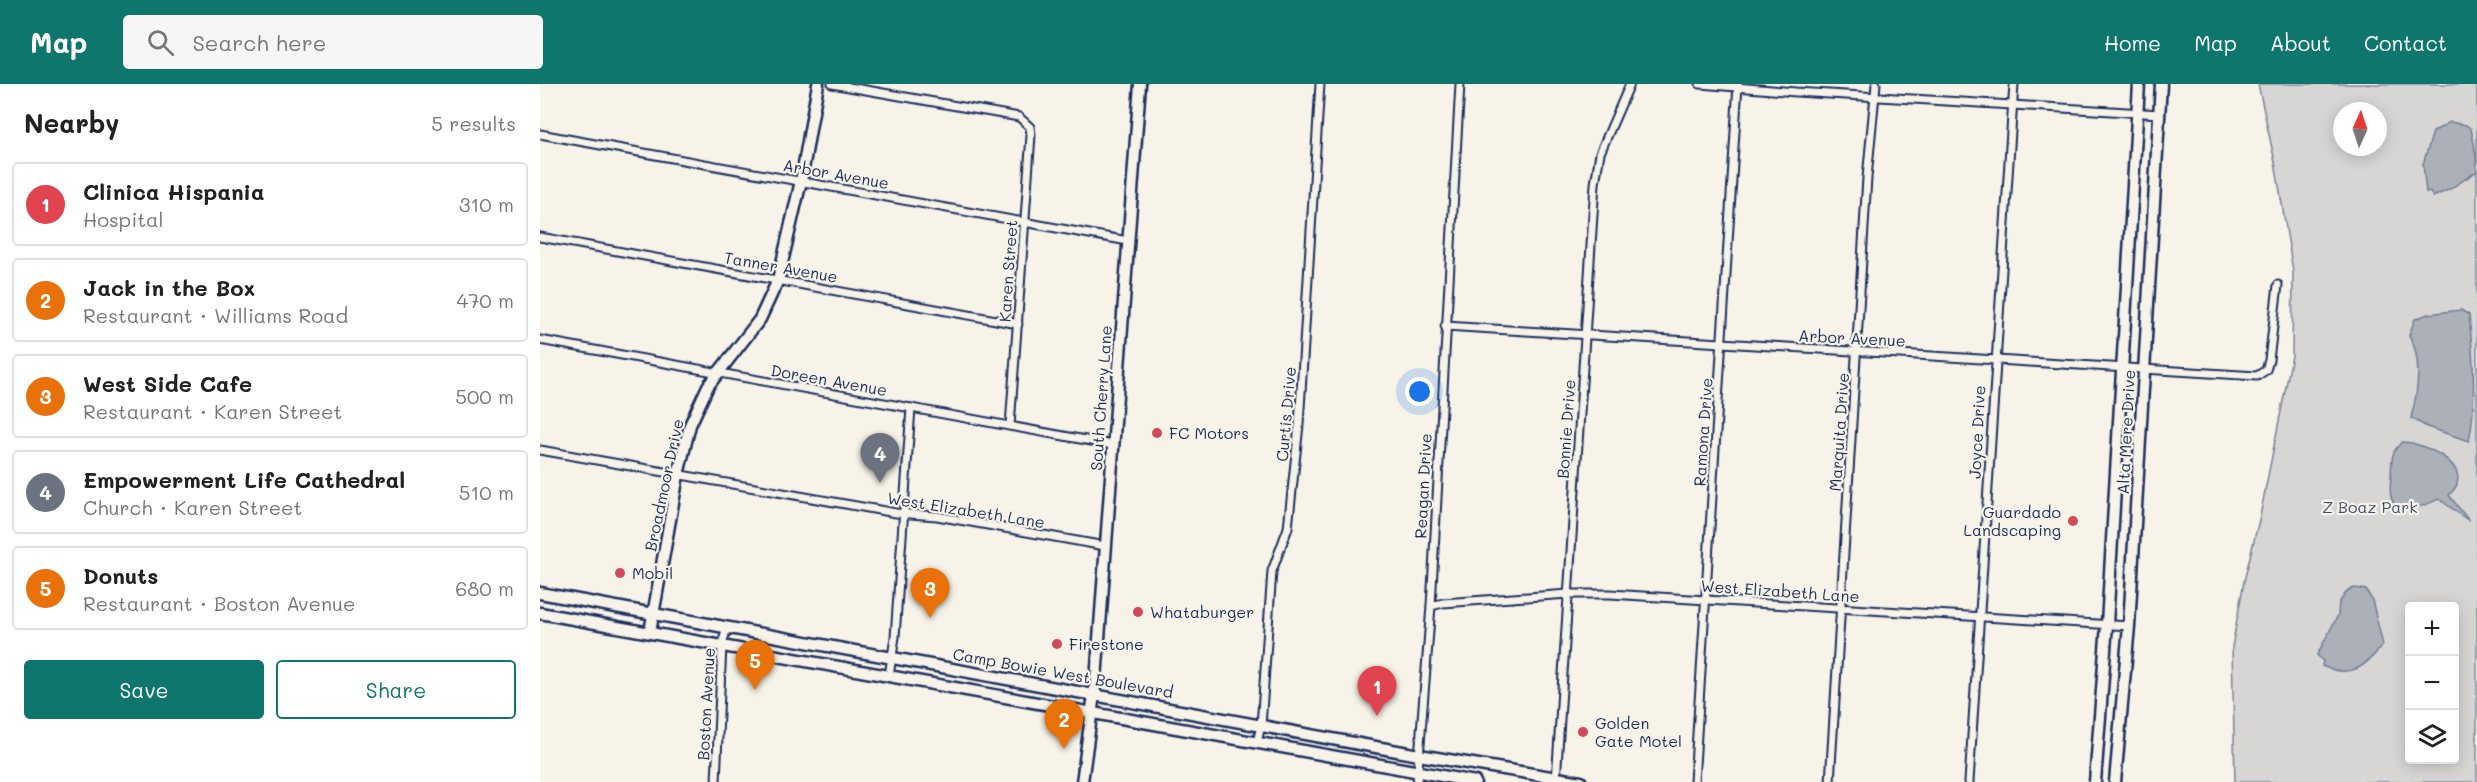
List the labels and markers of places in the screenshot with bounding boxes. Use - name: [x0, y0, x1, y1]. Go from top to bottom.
- place label: FC Motors: [1169, 422, 1249, 443]
- marker: FC Motors: [1150, 426, 1164, 440]
- pin: 4: [860, 434, 900, 483]
- place label: Guardado Landscaping: [1964, 501, 2061, 540]
- marker: Guardado Landscaping: [2066, 514, 2080, 528]
- place label: Mobil: [632, 562, 673, 583]
- marker: Mobil: [613, 566, 627, 580]
- pin: 3: [910, 568, 950, 618]
- place label: Whataburger: [1150, 601, 1254, 622]
- marker: Whataburger: [1131, 605, 1145, 619]
- place label: Firestone: [1069, 633, 1144, 654]
- marker: Firestone: [1050, 637, 1064, 651]
- pin: 5: [736, 640, 774, 690]
- pin: 1: [1358, 666, 1396, 716]
- pin: 2: [1044, 700, 1084, 749]
- place label: Golden Gate Motel: [1595, 712, 1682, 751]
- marker: Golden Gate Motel: [1576, 725, 1590, 739]

